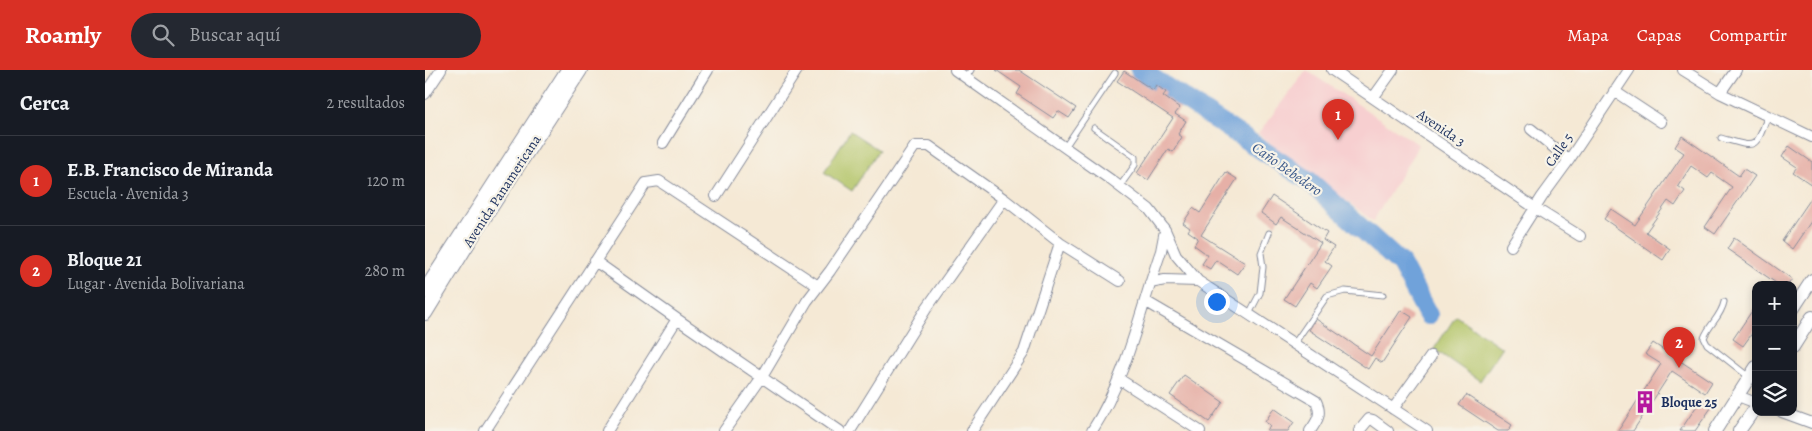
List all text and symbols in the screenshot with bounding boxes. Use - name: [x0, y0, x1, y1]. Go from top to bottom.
- search box: [131, 13, 481, 58]
- text: Roamly: [25, 19, 101, 51]
- icon: search: [149, 21, 177, 49]
- text: Buscar aquí: [189, 22, 281, 48]
- text: Mapa: [1567, 23, 1609, 47]
- text: Capas: [1637, 23, 1681, 47]
- text: Compartir: [1709, 23, 1787, 47]
- text: Cerca: [20, 89, 70, 117]
- text: 2 resultados: [326, 92, 405, 114]
- pin: 1: [1322, 99, 1354, 140]
- street label: Avenida 3: [1412, 104, 1469, 151]
- street label: Calle 5: [1541, 129, 1577, 171]
- street label: Avenida Panamericana: [458, 131, 546, 252]
- water label: Caño Bebedero: [1248, 138, 1326, 200]
- text: E.B. Francisco de Miranda: [67, 157, 273, 183]
- text: 1: [33, 170, 39, 192]
- text: 120 m: [367, 170, 405, 192]
- text: Escuela · Avenida 3: [67, 183, 189, 205]
- text: Bloque 21: [67, 247, 142, 273]
- text: 2: [32, 260, 40, 282]
- text: 280 m: [365, 260, 405, 282]
- text: Lugar · Avenida Bolivariana: [67, 273, 245, 295]
- map controls: [1752, 281, 1797, 416]
- button: +: [1752, 281, 1797, 326]
- your location: [1204, 289, 1230, 315]
- button: −: [1752, 326, 1797, 371]
- pin: 2: [1663, 327, 1695, 368]
- button: layers: [1752, 371, 1797, 416]
- building icon: Bloque 25: [1632, 389, 1658, 415]
- place label: Bloque 25: [1661, 393, 1717, 412]

